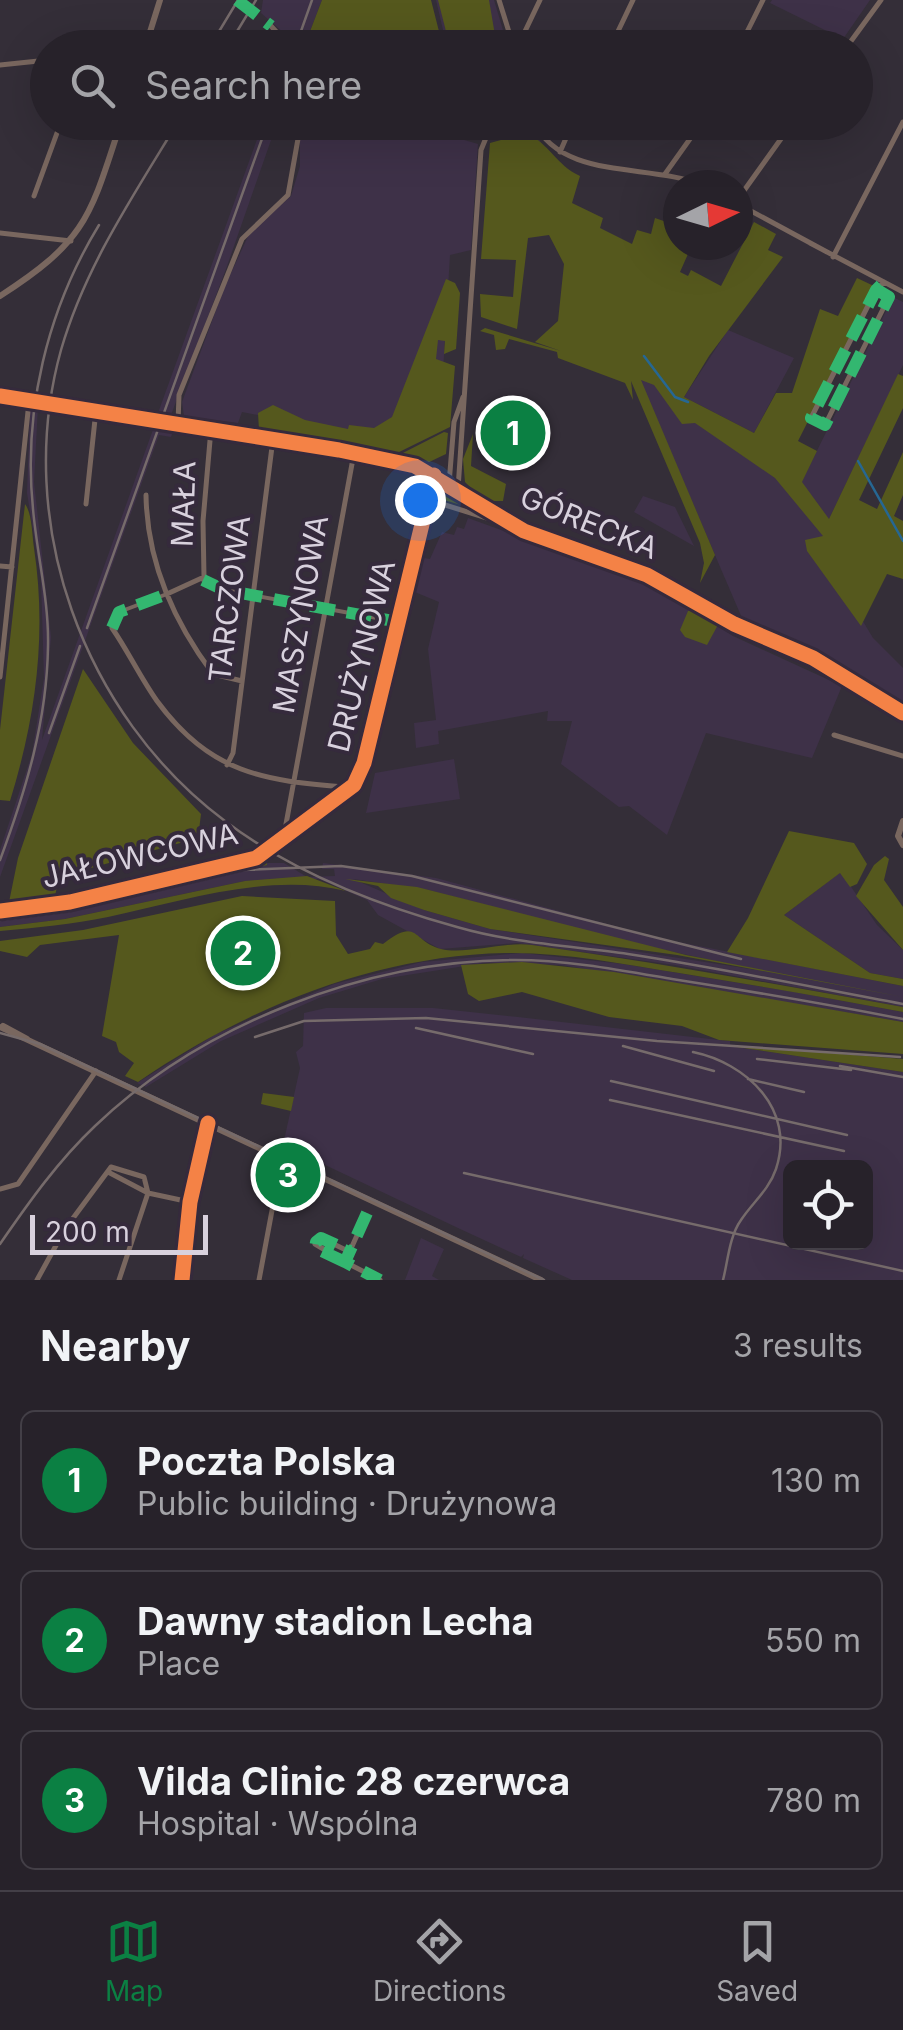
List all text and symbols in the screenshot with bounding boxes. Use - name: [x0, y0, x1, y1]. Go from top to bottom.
- search box: [30, 30, 873, 140]
- icon: search: [65, 58, 120, 113]
- text: Search here: [145, 62, 362, 108]
- north arrow: [663, 170, 753, 260]
- pin: 1: [480, 396, 546, 470]
- street label: MAŁA: [164, 460, 202, 548]
- your location: [395, 475, 446, 526]
- street label: GÓRECKA: [515, 478, 664, 566]
- street label: MASZYNOWA: [265, 512, 335, 716]
- street label: TARCZOWA: [201, 513, 257, 684]
- street label: DRUŻYNOWA: [320, 556, 402, 756]
- street label: JAŁOWCOWA: [38, 815, 241, 895]
- pin: 2: [210, 916, 276, 990]
- pin: 3: [256, 1138, 320, 1212]
- map controls: [783, 1160, 873, 1250]
- button: locate: [783, 1160, 873, 1250]
- scale bar: [30, 1210, 208, 1254]
- text: 200 m: [45, 1215, 130, 1249]
- text: Nearby: [40, 1320, 191, 1371]
- text: 3 results: [733, 1326, 863, 1365]
- text: Poczta Polska: [137, 1438, 396, 1484]
- text: 1: [68, 1461, 81, 1500]
- text: 130 m: [771, 1461, 861, 1500]
- text: Public building · Drużynowa: [137, 1484, 557, 1523]
- text: Dawny stadion Lecha: [137, 1598, 534, 1644]
- text: 2: [64, 1621, 85, 1660]
- text: 550 m: [765, 1621, 861, 1660]
- text: Place: [137, 1644, 220, 1683]
- text: Vilda Clinic 28 czerwca: [137, 1758, 570, 1804]
- text: 3: [64, 1781, 85, 1820]
- text: 780 m: [766, 1781, 861, 1820]
- text: Hospital · Wspólna: [137, 1804, 419, 1843]
- tab: Map: [105, 1914, 163, 2008]
- tab: Directions: [373, 1914, 506, 2008]
- tab: Saved: [716, 1914, 798, 2008]

